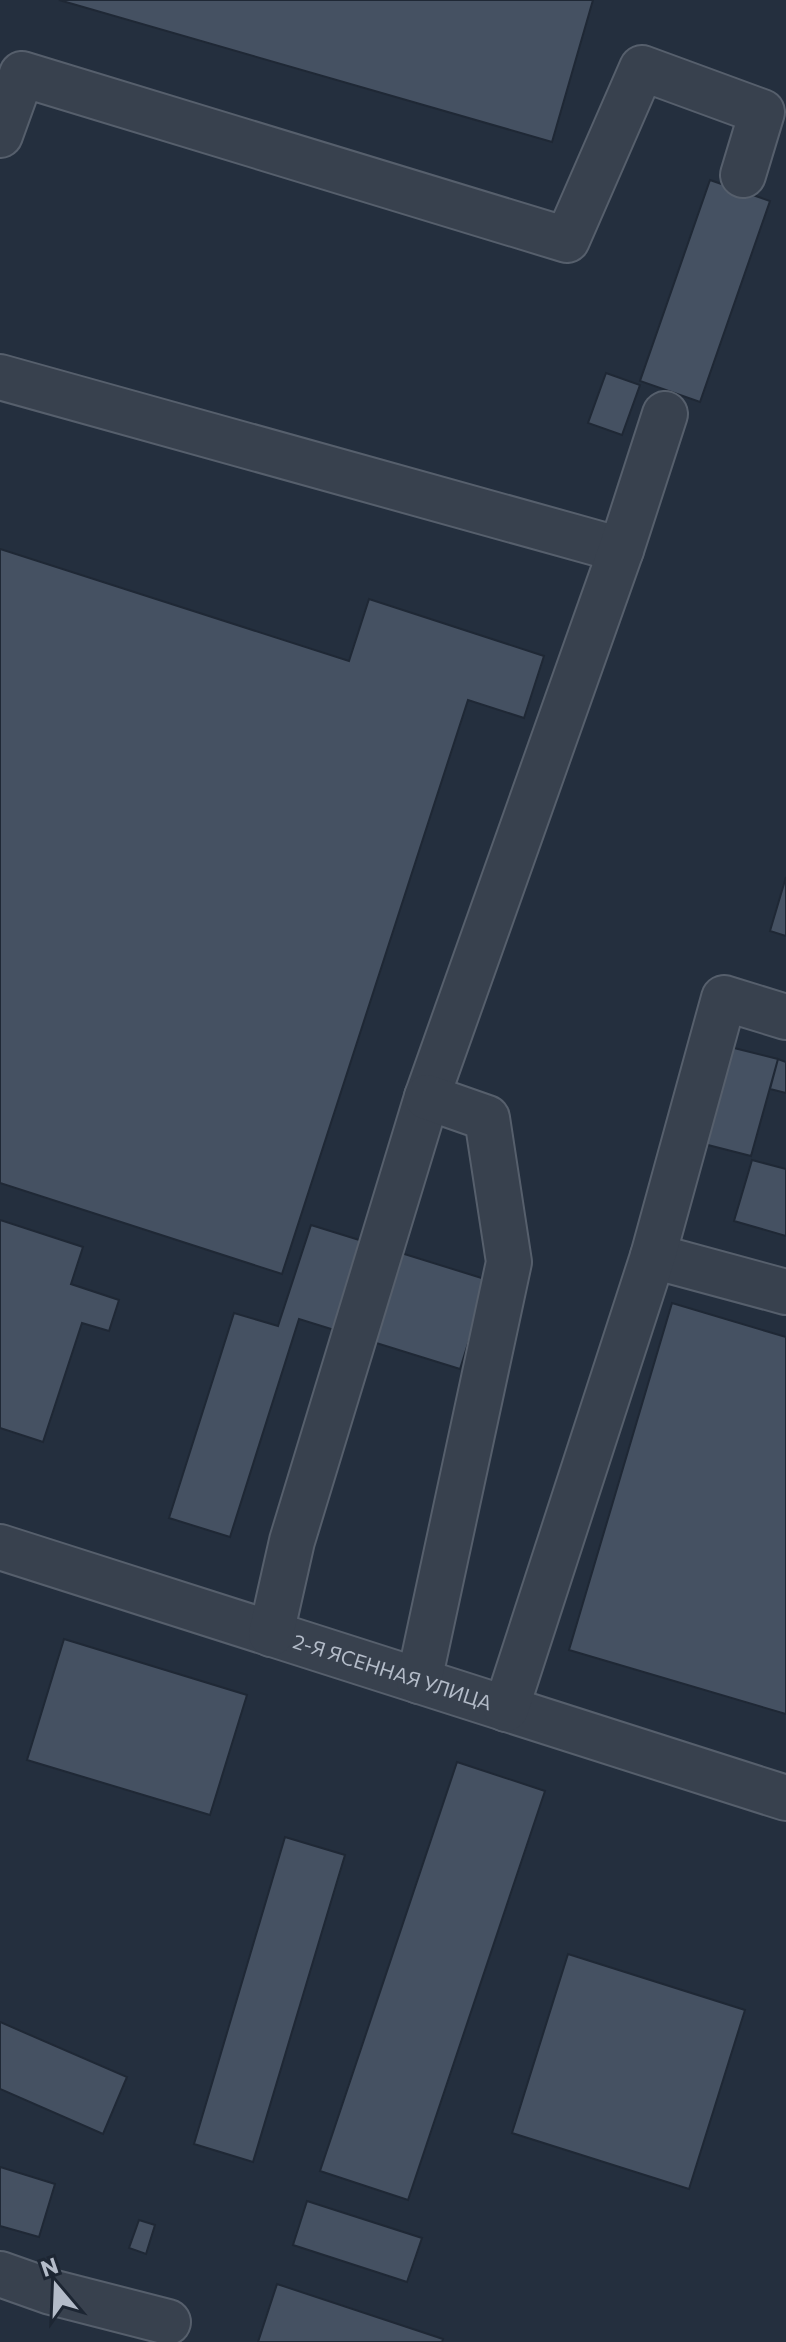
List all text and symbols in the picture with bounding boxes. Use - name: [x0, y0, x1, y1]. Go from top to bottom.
- street label: 2-Я ЯСЕННАЯ УЛИЦА: [290, 1628, 496, 1714]
- north arrow: [16, 2246, 96, 2326]
- text: N: [37, 2251, 62, 2282]

